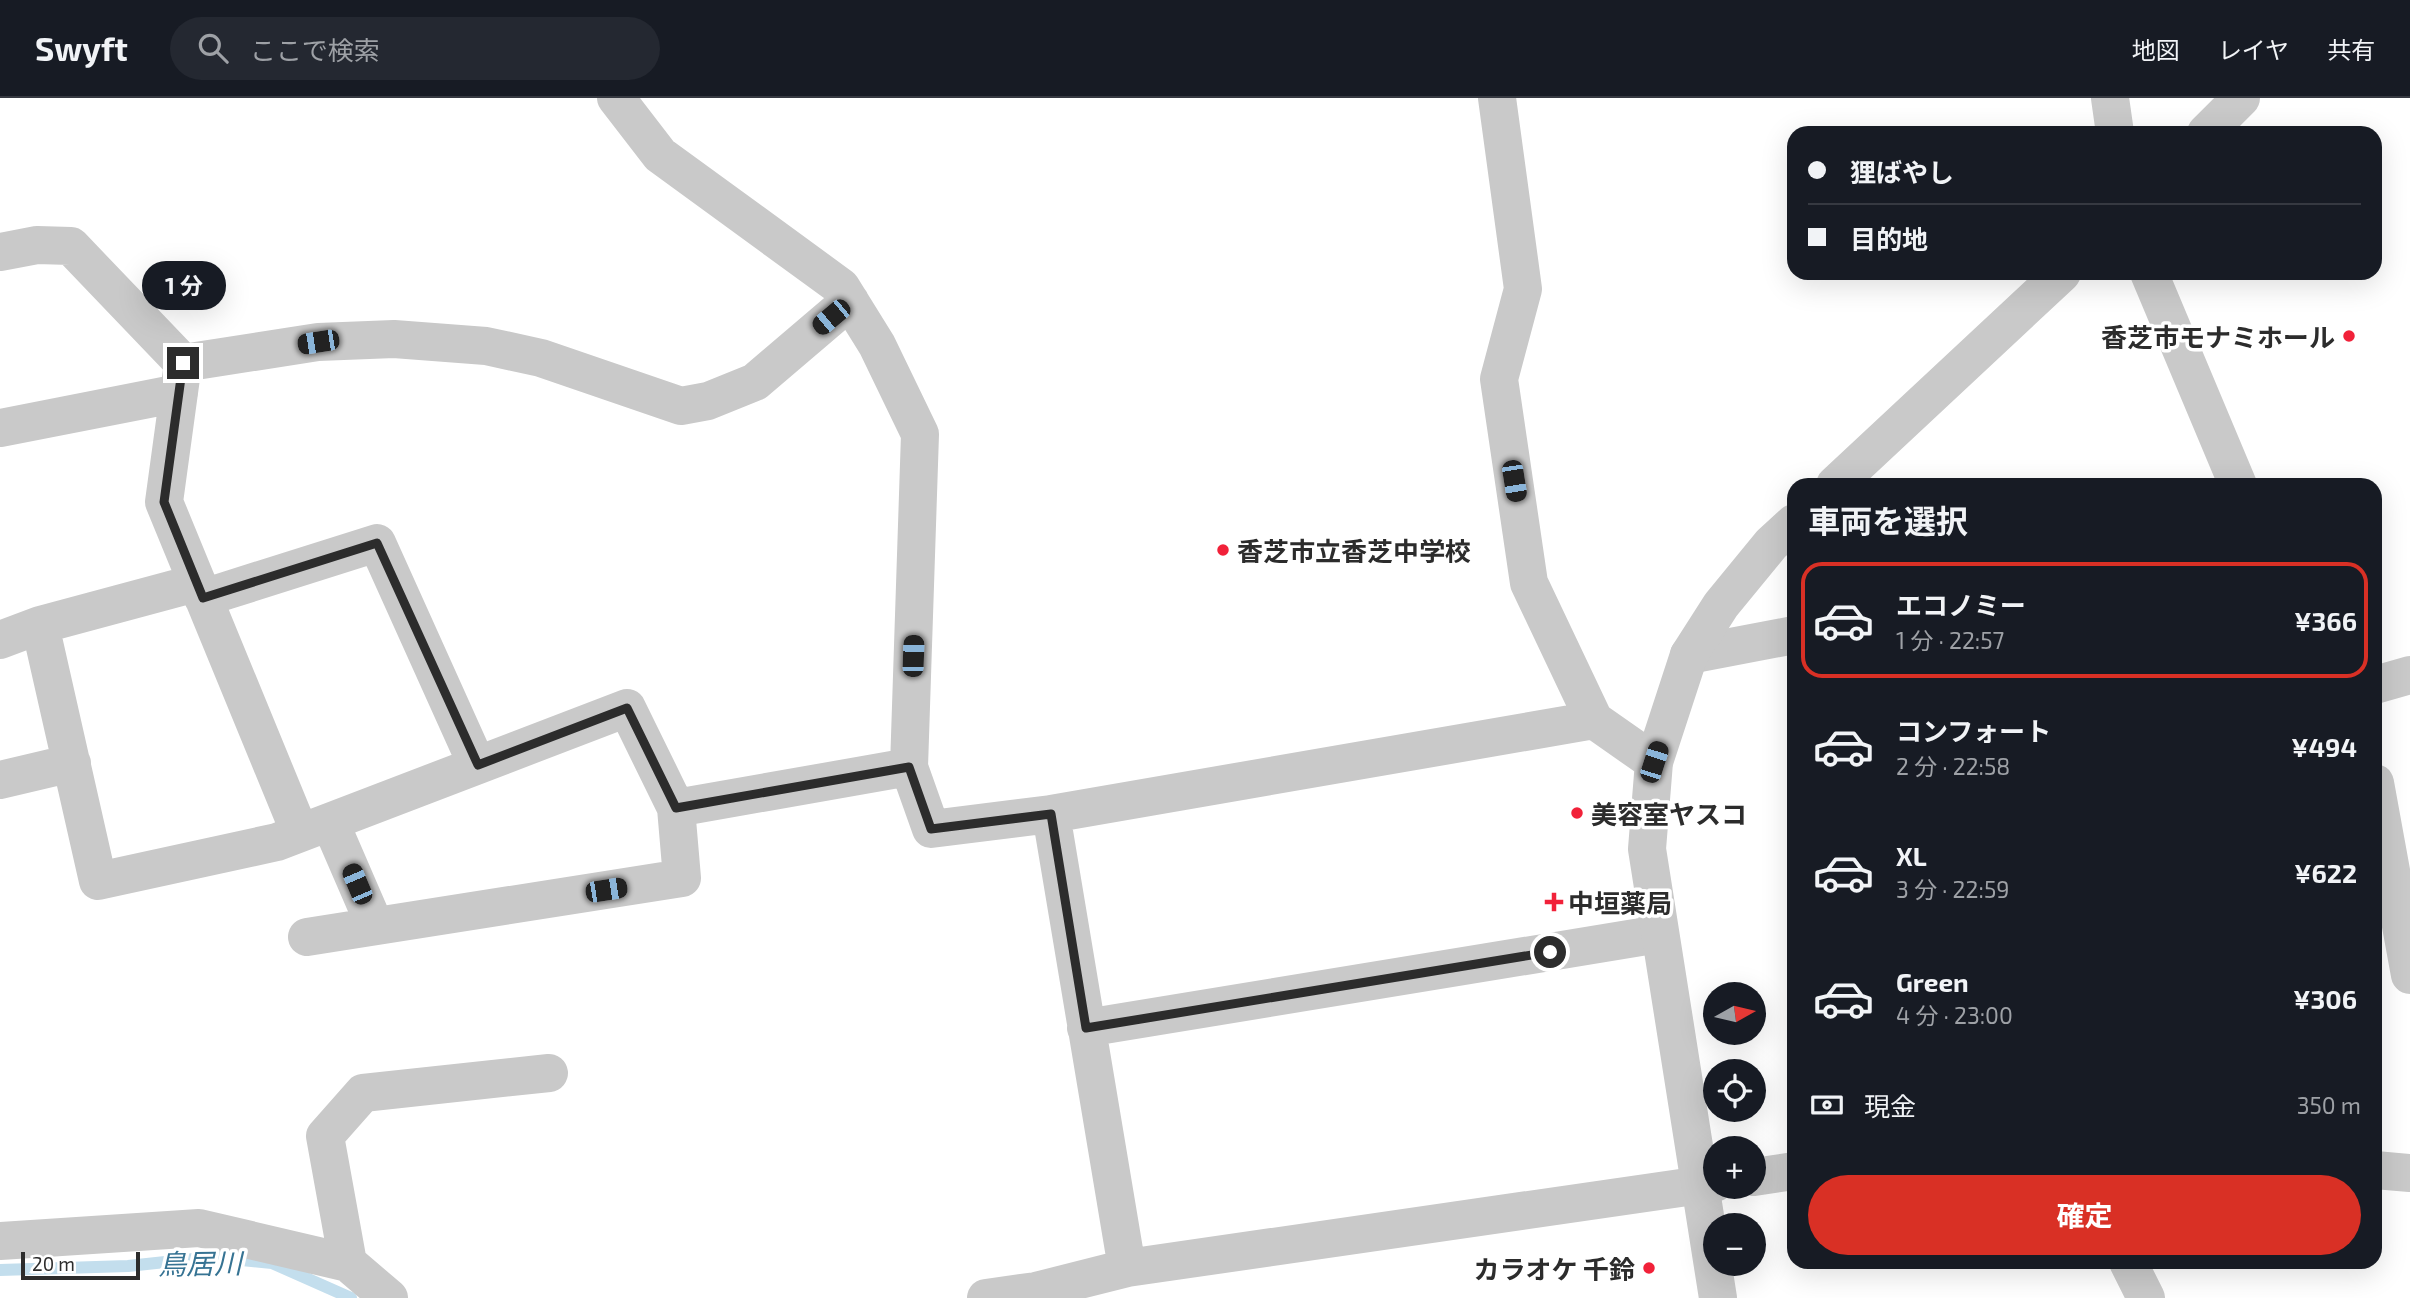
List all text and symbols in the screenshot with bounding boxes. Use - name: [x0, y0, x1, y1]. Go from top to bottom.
- search box: [170, 17, 660, 80]
- text: Swyft: [35, 28, 128, 68]
- icon: search: [194, 29, 232, 67]
- text: ここで検索: [250, 34, 380, 65]
- text: 地図: [2132, 35, 2180, 64]
- text: レイヤ: [2218, 35, 2289, 64]
- text: 共有: [2327, 35, 2375, 64]
- text: 狸ばやし: [1850, 156, 1954, 187]
- text: 目的地: [1850, 223, 1928, 254]
- callout: 1 分: [141, 261, 225, 310]
- text: 1 分: [165, 271, 203, 299]
- car: [809, 295, 854, 339]
- place label: 香芝市モナミホール: [2101, 321, 2335, 352]
- car: [296, 328, 341, 356]
- marker: 香芝市モナミホール: [2341, 328, 2357, 344]
- route end: [167, 347, 199, 379]
- car: [1501, 459, 1528, 503]
- text: 車両を選択: [1808, 501, 1968, 539]
- place label: 香芝市立香芝中学校: [1237, 535, 1471, 566]
- marker: 香芝市立香芝中学校: [1215, 542, 1231, 558]
- icon: car: [1812, 589, 1875, 652]
- text: エコノミー: [1896, 589, 2026, 620]
- text: ¥366: [2294, 605, 2357, 636]
- text: 1 分 · 22:57: [1896, 626, 2004, 654]
- car: [902, 635, 925, 677]
- icon: car: [1812, 715, 1875, 778]
- text: コンフォート: [1896, 715, 2051, 746]
- text: ¥494: [2291, 731, 2357, 762]
- car: [1638, 739, 1671, 785]
- text: 2 分 · 22:58: [1896, 752, 2010, 780]
- place label: 美容室ヤスコ: [1591, 798, 1747, 829]
- marker: 美容室ヤスコ: [1569, 805, 1585, 821]
- text: XL: [1896, 840, 1927, 871]
- icon: car: [1812, 841, 1875, 904]
- text: ¥622: [2294, 857, 2357, 888]
- car: [340, 861, 375, 907]
- text: 3 分 · 22:59: [1896, 875, 2009, 903]
- car: [584, 876, 629, 904]
- place label: 中垣薬局: [1568, 887, 1672, 918]
- marker: 中垣薬局: [1546, 894, 1562, 910]
- route start: [1534, 936, 1566, 968]
- text: Green: [1896, 966, 1969, 997]
- icon: car: [1812, 967, 1875, 1030]
- north arrow: [1703, 982, 1766, 1045]
- map controls: [1703, 982, 1766, 1276]
- text: ¥306: [2293, 983, 2357, 1014]
- text: 4 分 · 23:00: [1896, 1001, 2013, 1029]
- button: locate: [1703, 1059, 1766, 1122]
- icon: cash: [1808, 1086, 1846, 1124]
- text: 現金: [1864, 1090, 1916, 1121]
- text: 350 m: [2297, 1091, 2361, 1119]
- button: +: [1703, 1136, 1766, 1199]
- button: 確定: [1808, 1175, 2361, 1255]
- button: −: [1703, 1213, 1766, 1276]
- water label: 鳥居川: [158, 1245, 245, 1281]
- scale bar: [21, 1249, 140, 1281]
- text: 20 m: [32, 1252, 75, 1275]
- place label: カラオケ 千鈴: [1473, 1253, 1635, 1284]
- marker: カラオケ 千鈴: [1641, 1260, 1657, 1276]

